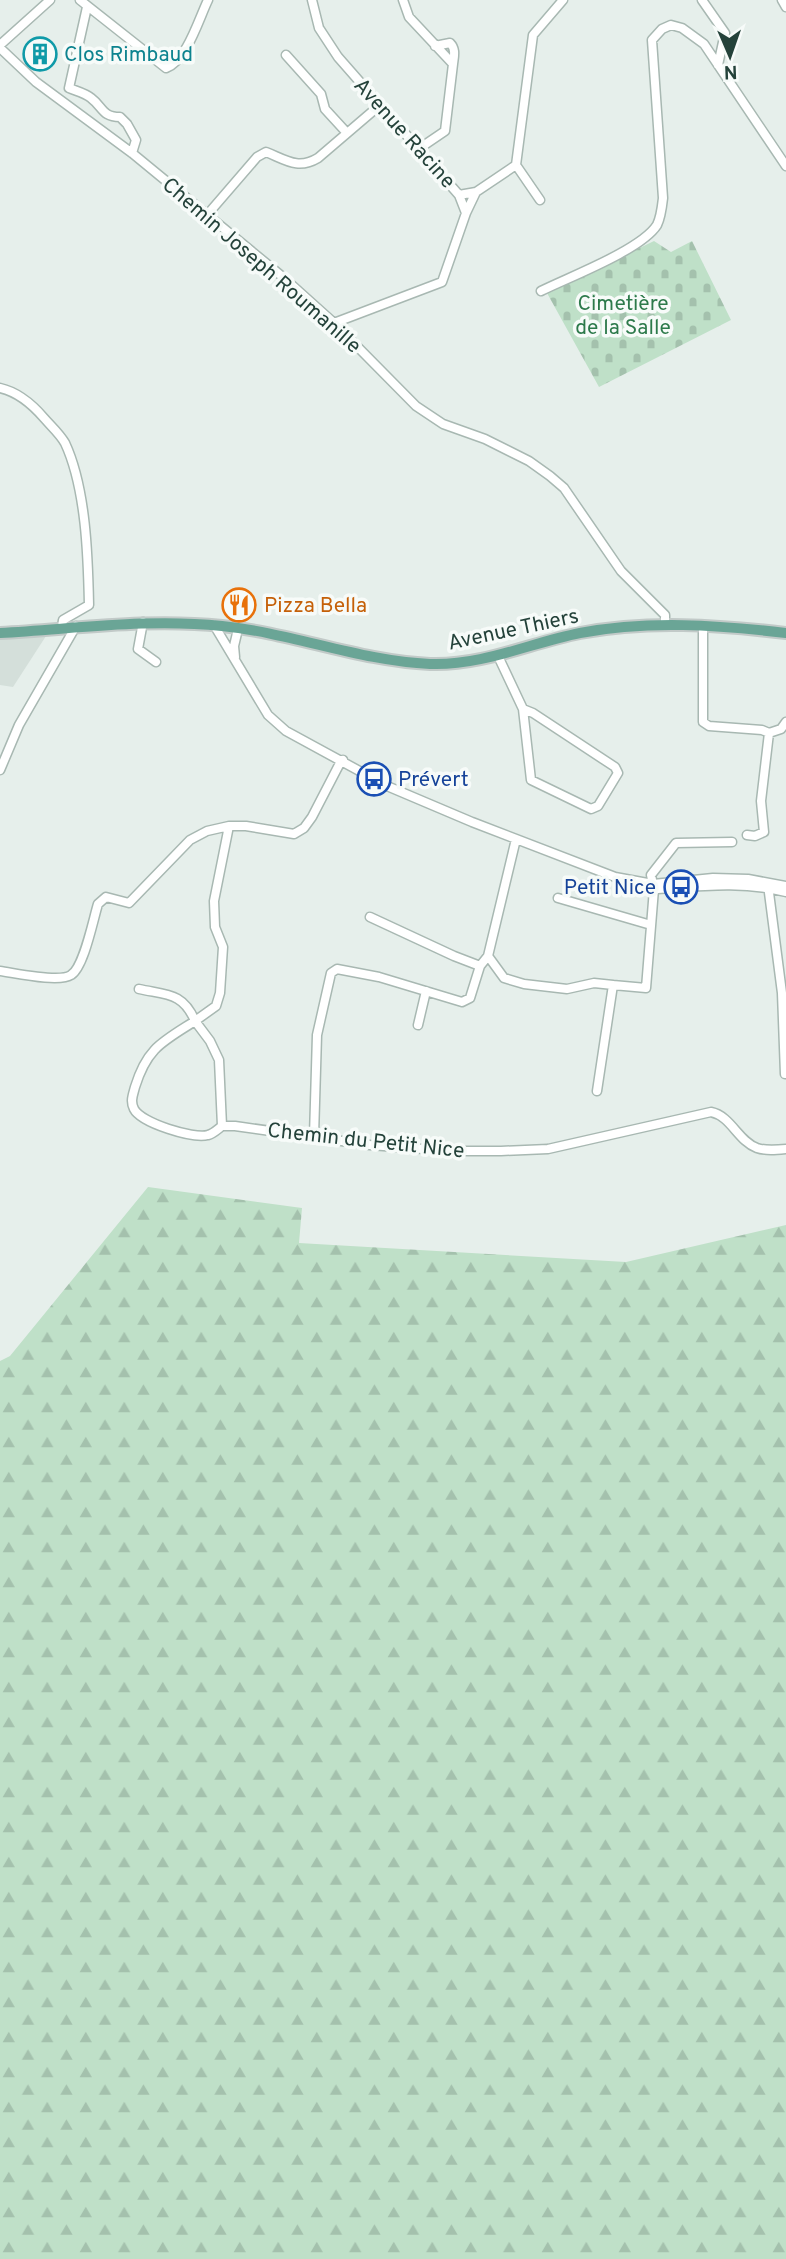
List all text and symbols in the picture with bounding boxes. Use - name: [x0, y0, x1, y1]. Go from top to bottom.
- north arrow: [695, 21, 765, 91]
- building icon: Clos Rimbaud: [21, 35, 59, 73]
- place label: Clos Rimbaud: [64, 42, 193, 69]
- text: N: [723, 59, 738, 83]
- street label: Avenue Racine: [347, 73, 461, 195]
- street label: Chemin Joseph Roumanille: [156, 172, 366, 360]
- park label: Cimetière de la Salle: [575, 291, 671, 342]
- restaurant icon: Pizza Bella: [220, 586, 258, 624]
- place label: Pizza Bella: [264, 593, 367, 620]
- street label: Avenue Thiers: [445, 603, 581, 657]
- bus stop icon: Prévert: [355, 760, 393, 798]
- place label: Prévert: [398, 767, 469, 794]
- bus stop icon: Petit Nice: [662, 868, 700, 906]
- place label: Petit Nice: [564, 875, 656, 902]
- street label: Chemin du Petit Nice: [266, 1118, 466, 1165]

